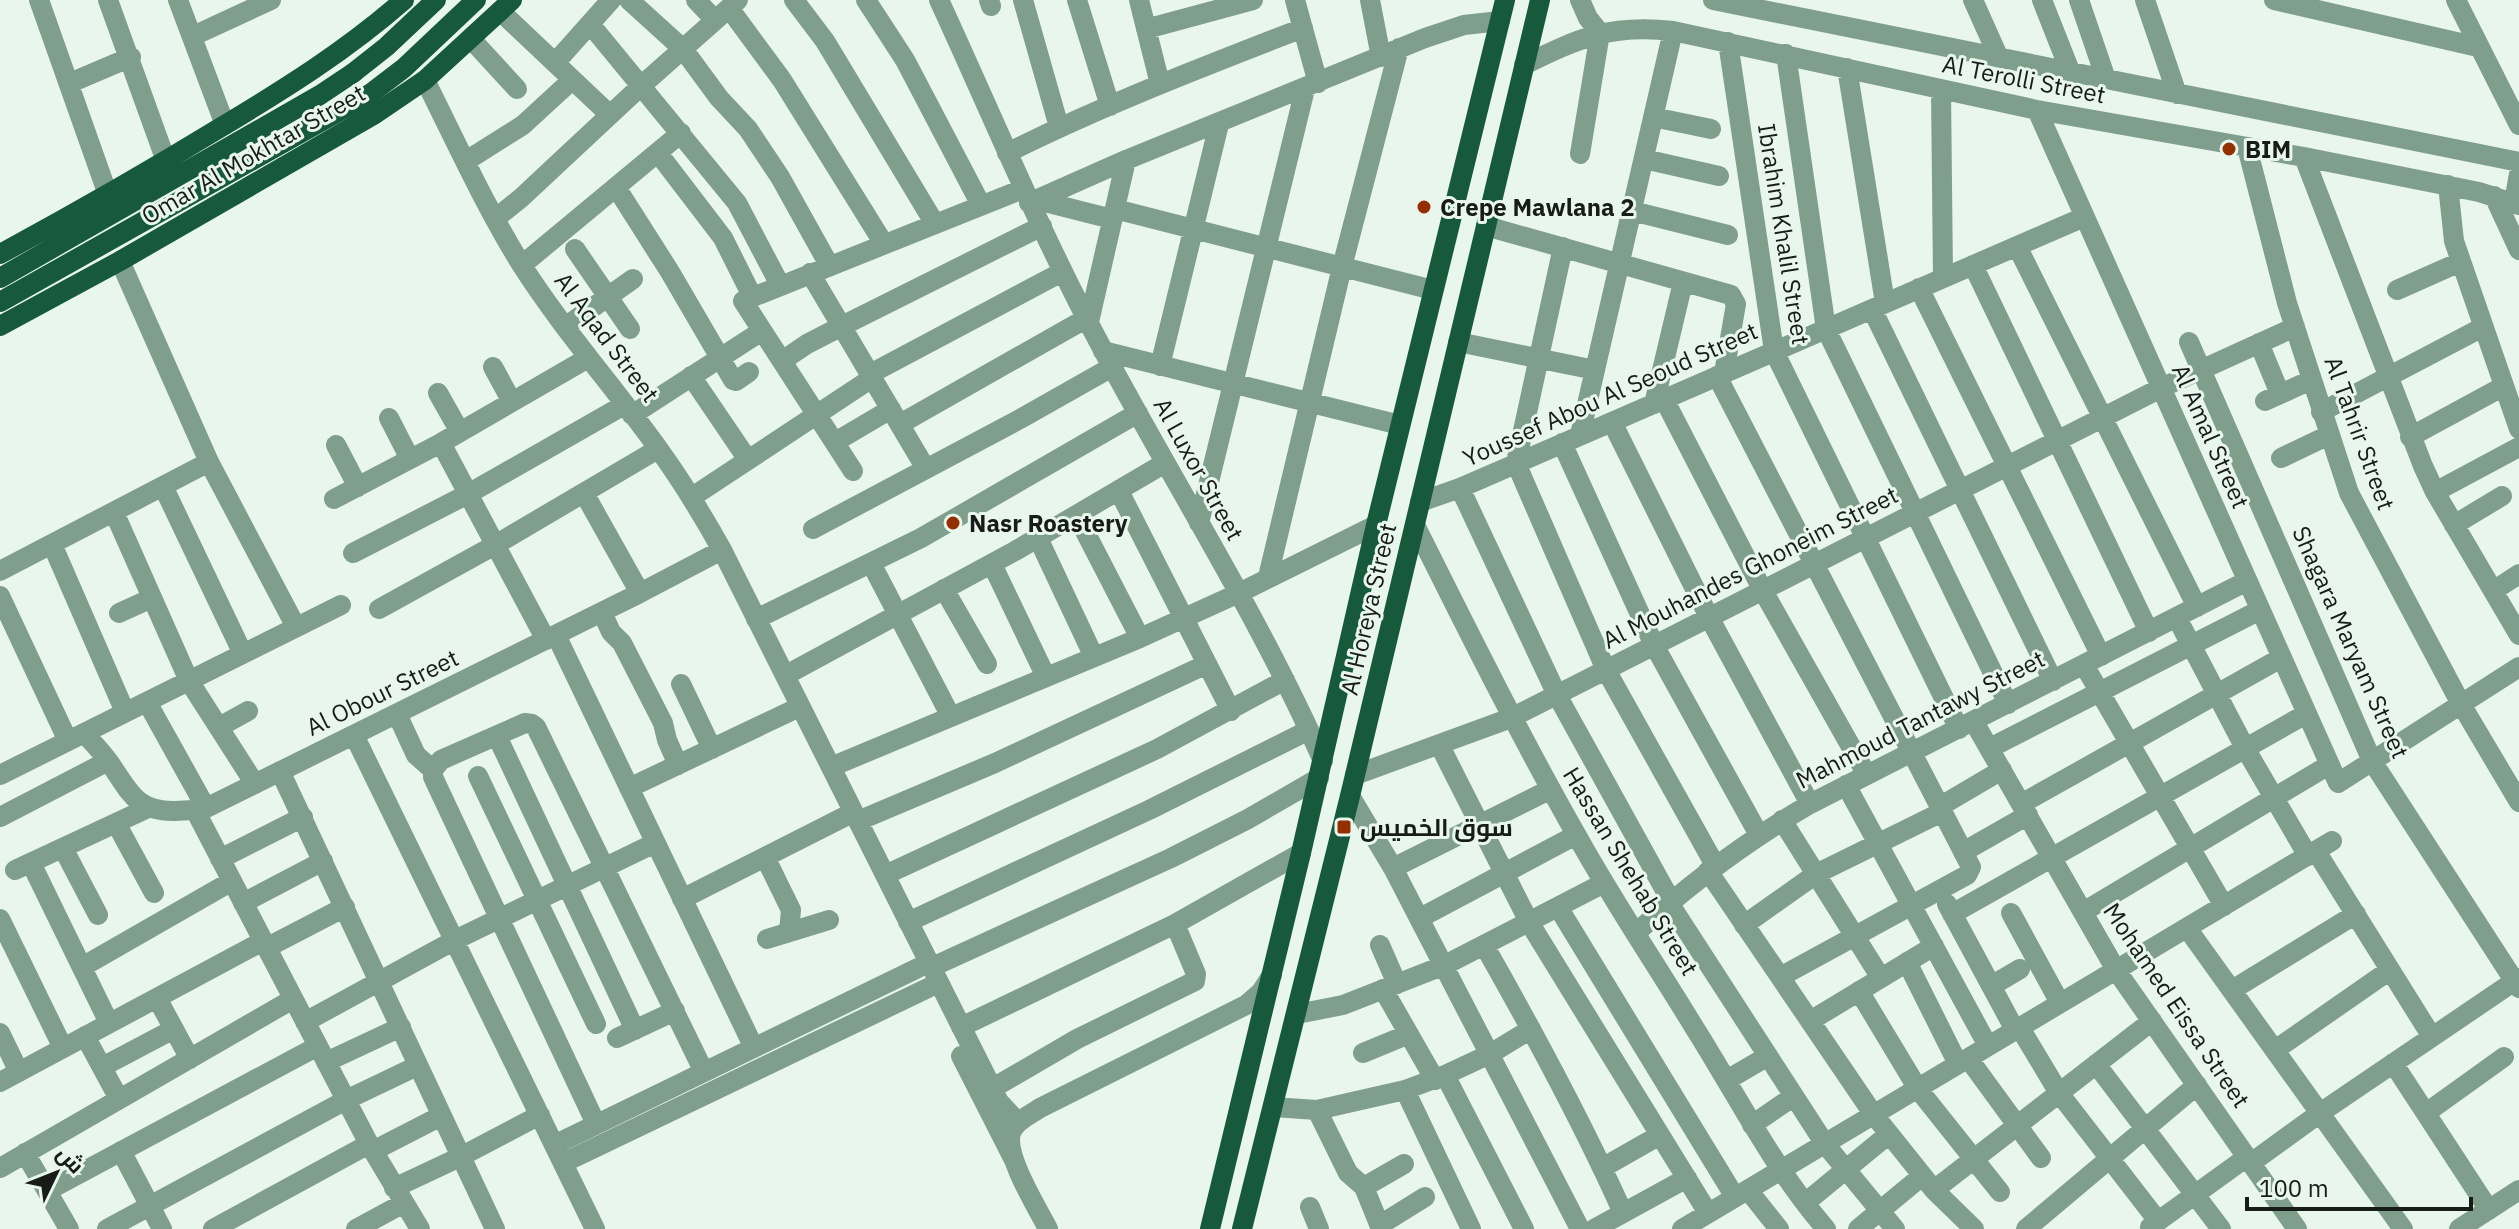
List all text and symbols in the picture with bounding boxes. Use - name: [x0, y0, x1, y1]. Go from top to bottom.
- street label: Al Terolli Street: [1940, 48, 2108, 110]
- street label: Omar Al Mokhtar Street: [135, 77, 371, 231]
- street label: Ibrahim Khalil Street: [1751, 121, 1817, 347]
- place label: BIM: [2245, 133, 2291, 165]
- marker: BIM: [2220, 140, 2238, 158]
- place label: Crepe Mawlana 2: [1440, 191, 1635, 223]
- marker: Crepe Mawlana 2: [1415, 198, 1433, 216]
- street label: Al Aqad Street: [548, 265, 666, 409]
- street label: Youssef Abou Al Seoud Street: [1458, 314, 1762, 474]
- street label: Al Tahrir Street: [2317, 352, 2403, 514]
- street label: Al Amal Street: [2165, 359, 2257, 513]
- street label: Al Luxor Street: [1147, 392, 1251, 546]
- street label: Al Mouhandes Ghoneim Street: [1597, 478, 1903, 656]
- place label: Nasr Roastery: [969, 507, 1128, 539]
- marker: Nasr Roastery: [944, 514, 962, 532]
- street label: Al Horeya Street: [1333, 520, 1403, 698]
- street label: Shagara Maryam Street: [2285, 521, 2417, 763]
- street label: Al Obour Street: [300, 641, 464, 743]
- street label: Mahmoud Tantawy Street: [1790, 642, 2050, 796]
- street label: Hassan Shehab Street: [1556, 761, 1706, 981]
- place label: سوق الخميس: [1360, 811, 1513, 843]
- marker: سوق الخميس: [1335, 818, 1353, 836]
- street label: Mohamed Eissa Street: [2096, 896, 2258, 1114]
- north arrow: [16, 1133, 96, 1213]
- text: ش: [51, 1139, 91, 1179]
- scale bar: [2247, 1161, 2471, 1211]
- text: 100 m: [2259, 1172, 2329, 1204]

